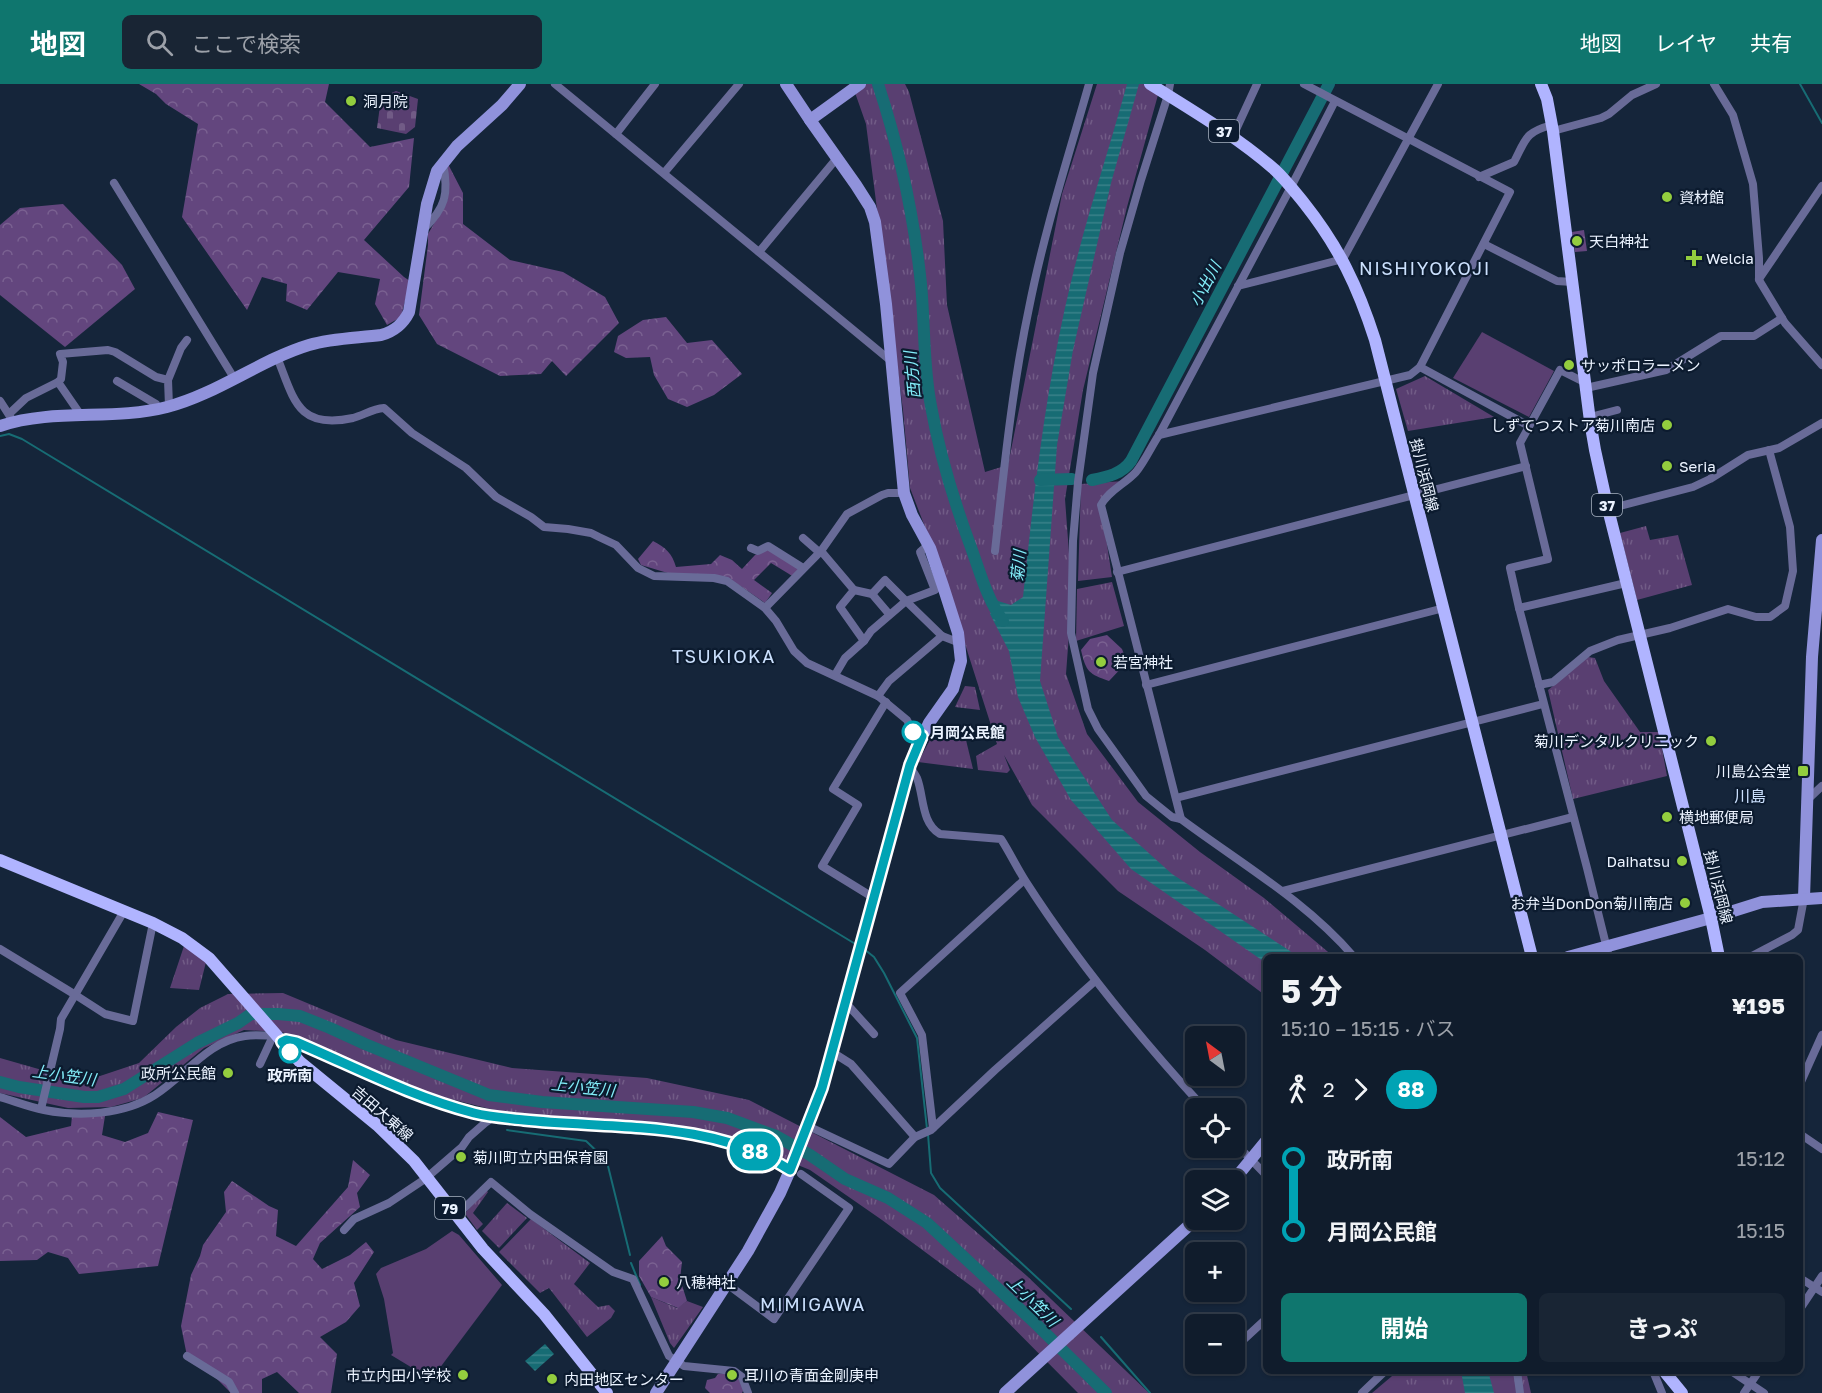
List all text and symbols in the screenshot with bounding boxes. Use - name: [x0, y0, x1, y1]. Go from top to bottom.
- search box: [122, 15, 542, 69]
- icon: search: [143, 26, 176, 59]
- text: 地図: [30, 27, 86, 60]
- text: ここで検索: [191, 30, 301, 57]
- text: 地図: [1580, 30, 1622, 56]
- text: レイヤ: [1655, 30, 1717, 56]
- text: 共有: [1750, 30, 1792, 56]
- place label: 洞月院: [363, 92, 408, 110]
- marker: 洞月院: [344, 94, 358, 108]
- road number: 37: [1209, 120, 1239, 142]
- place label: 資材館: [1679, 188, 1724, 206]
- marker: 資材館: [1660, 190, 1674, 204]
- place label: 天白神社: [1589, 232, 1649, 250]
- marker: 天白神社: [1570, 234, 1584, 248]
- place label: Welcia: [1706, 249, 1754, 267]
- marker: Welcia: [1687, 251, 1701, 265]
- water label: 小出川: [1185, 256, 1226, 310]
- district label: NISHIYOKOJI: [1359, 257, 1491, 279]
- water label: 西方川: [899, 348, 924, 400]
- place label: サッポロラーメン: [1581, 356, 1700, 374]
- marker: サッポロラーメン: [1562, 358, 1576, 372]
- place label: しずてつストア菊川南店: [1491, 416, 1655, 434]
- marker: しずてつストア菊川南店: [1660, 418, 1674, 432]
- street label: 掛川浜岡線: [1407, 436, 1443, 514]
- place label: Seria: [1679, 457, 1716, 475]
- marker: Seria: [1660, 459, 1674, 473]
- road number: 37: [1592, 494, 1622, 516]
- water label: 菊川: [1007, 547, 1030, 583]
- district label: TSUKIOKA: [672, 645, 776, 667]
- place label: 若宮神社: [1113, 653, 1173, 671]
- marker: 若宮神社: [1094, 655, 1108, 669]
- marker: 月岡公民館: [902, 721, 924, 743]
- place label: 月岡公民館: [930, 723, 1005, 741]
- place label: 菊川デンタルクリニック: [1534, 732, 1699, 750]
- marker: 菊川デンタルクリニック: [1704, 734, 1718, 748]
- place label: 川島公会堂: [1716, 762, 1791, 780]
- marker: 川島公会堂: [1796, 764, 1810, 778]
- district label: 川島: [1734, 786, 1766, 806]
- place label: 横地郵便局: [1679, 808, 1754, 826]
- marker: 横地郵便局: [1660, 810, 1674, 824]
- street label: 掛川浜岡線: [1701, 848, 1737, 926]
- place label: Daihatsu: [1606, 852, 1670, 870]
- marker: Daihatsu: [1675, 854, 1689, 868]
- place label: お弁当DonDon菊川南店: [1511, 894, 1673, 912]
- marker: お弁当DonDon菊川南店: [1678, 896, 1692, 910]
- text: 5 分: [1281, 971, 1342, 1010]
- text: ¥195: [1732, 992, 1785, 1019]
- text: 15:10 – 15:15 · バス: [1281, 1016, 1456, 1040]
- north arrow: [1185, 1026, 1245, 1086]
- map controls: [1185, 1026, 1245, 1374]
- marker: 政所南: [279, 1041, 301, 1063]
- water label: 上小笠川: [31, 1061, 99, 1090]
- place label: 政所公民館: [141, 1064, 216, 1082]
- marker: 政所公民館: [221, 1066, 235, 1080]
- place label: 政所南: [267, 1066, 313, 1084]
- icon: walk: [1281, 1073, 1314, 1106]
- icon: forward: [1344, 1073, 1377, 1106]
- water label: 上小笠川: [550, 1074, 618, 1100]
- text: 88: [1398, 1076, 1425, 1102]
- text: 2: [1323, 1077, 1335, 1101]
- street label: 吉田大東線: [349, 1082, 417, 1144]
- button: locate: [1185, 1098, 1245, 1158]
- line badge: 88: [728, 1132, 782, 1170]
- text: 88: [742, 1138, 768, 1164]
- text: 政所南: [1327, 1146, 1393, 1173]
- text: 15:12: [1736, 1146, 1785, 1170]
- place label: 菊川町立内田保育園: [473, 1148, 608, 1166]
- marker: 菊川町立内田保育園: [454, 1150, 468, 1164]
- button: layers: [1185, 1170, 1245, 1230]
- road number: 79: [435, 1197, 465, 1219]
- text: 月岡公民館: [1327, 1218, 1437, 1245]
- text: 15:15: [1736, 1218, 1785, 1242]
- button: +: [1185, 1242, 1245, 1302]
- water label: 上小笠川: [1003, 1272, 1064, 1332]
- place label: 八穂神社: [676, 1273, 736, 1291]
- marker: 八穂神社: [657, 1275, 671, 1289]
- district label: MIMIGAWA: [760, 1293, 866, 1315]
- button: 開始: [1281, 1293, 1527, 1362]
- button: きっぷ: [1539, 1293, 1785, 1362]
- button: −: [1185, 1314, 1245, 1374]
- place label: 市立内田小学校: [346, 1366, 451, 1384]
- place label: 耳川の青面金剛庚申: [744, 1366, 879, 1384]
- marker: 市立内田小学校: [456, 1368, 470, 1382]
- marker: 耳川の青面金剛庚申: [725, 1368, 739, 1382]
- place label: 内田地区センター: [564, 1370, 684, 1388]
- marker: 内田地区センター: [545, 1372, 559, 1386]

